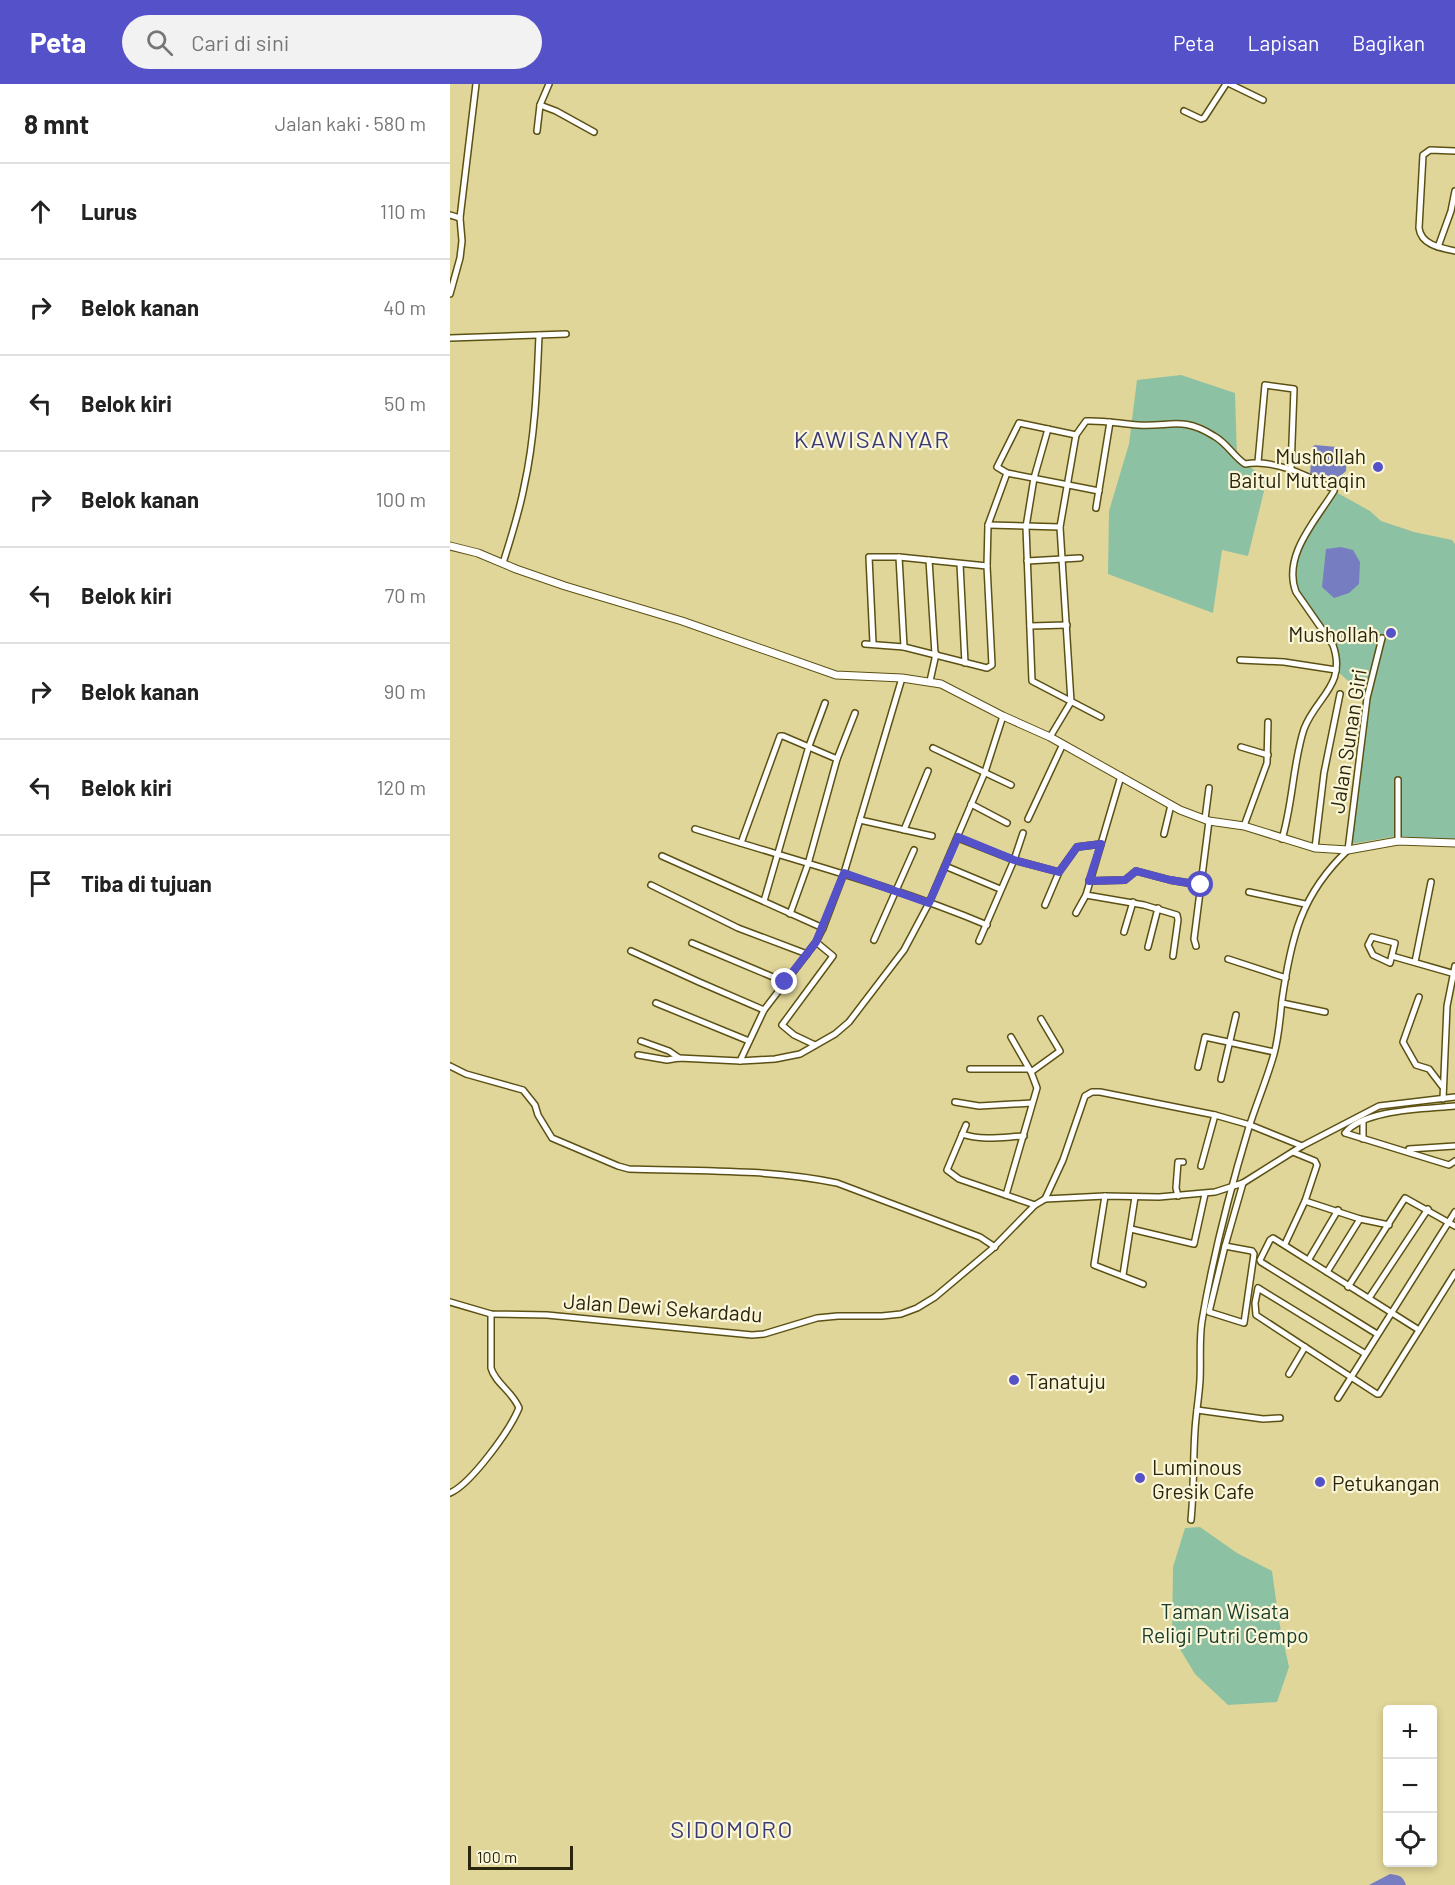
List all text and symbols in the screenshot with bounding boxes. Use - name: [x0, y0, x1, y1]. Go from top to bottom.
- search box: [122, 15, 542, 69]
- text: Peta: [30, 25, 86, 59]
- icon: search: [143, 26, 176, 59]
- text: Cari di sini: [191, 29, 289, 55]
- text: Peta: [1173, 30, 1214, 55]
- text: Lapisan: [1247, 30, 1319, 55]
- text: Bagikan: [1352, 30, 1425, 55]
- text: 8 mnt: [24, 108, 89, 139]
- text: Jalan kaki · 580 m: [275, 111, 426, 135]
- icon: ahead: [24, 195, 57, 228]
- text: Lurus: [81, 198, 137, 224]
- text: 110 m: [380, 199, 426, 223]
- icon: right: [24, 291, 57, 324]
- text: Belok kanan: [81, 294, 199, 320]
- text: 40 m: [383, 295, 426, 319]
- icon: left: [24, 387, 57, 420]
- text: Belok kiri: [81, 390, 172, 416]
- text: 50 m: [384, 391, 426, 415]
- district label: KAWISANYAR: [794, 424, 950, 453]
- place label: Mushollah Baitul Muttaqin: [1228, 443, 1366, 492]
- marker: Mushollah Baitul Muttaqin: [1371, 460, 1385, 474]
- icon: right: [24, 483, 57, 516]
- text: Belok kanan: [81, 486, 199, 512]
- text: 100 m: [376, 487, 426, 511]
- icon: left: [24, 579, 57, 612]
- text: Belok kiri: [81, 582, 172, 608]
- text: 70 m: [385, 583, 426, 607]
- place label: Mushollah: [1288, 621, 1379, 646]
- marker: Mushollah: [1384, 626, 1398, 640]
- street label: Jalan Sunan Giri: [1323, 667, 1371, 815]
- icon: right: [24, 675, 57, 708]
- text: Belok kanan: [81, 678, 199, 704]
- text: 90 m: [384, 679, 426, 703]
- icon: left: [24, 771, 57, 804]
- text: Belok kiri: [81, 774, 172, 800]
- text: 120 m: [376, 775, 426, 799]
- icon: arrive: [24, 867, 57, 900]
- text: Tiba di tujuan: [81, 870, 212, 896]
- route start: [1187, 871, 1213, 897]
- route end: [771, 968, 797, 994]
- street label: Jalan Dewi Sekardadu: [563, 1288, 763, 1326]
- place label: Tanatuju: [1026, 1368, 1106, 1393]
- marker: Tanatuju: [1007, 1373, 1021, 1387]
- place label: Luminous Gresik Cafe: [1152, 1454, 1255, 1503]
- place label: Petukangan: [1332, 1470, 1440, 1495]
- marker: Luminous Gresik Cafe: [1133, 1471, 1147, 1485]
- marker: Petukangan: [1313, 1475, 1327, 1489]
- park label: Taman Wisata Religi Putri Cempo: [1141, 1598, 1309, 1647]
- map controls: [1383, 1705, 1437, 1867]
- button: +: [1383, 1705, 1437, 1759]
- button: −: [1383, 1759, 1437, 1813]
- button: locate: [1383, 1813, 1437, 1867]
- district label: SIDOMORO: [670, 1814, 794, 1843]
- scale bar: [468, 1843, 573, 1870]
- text: 100 m: [477, 1847, 517, 1866]

